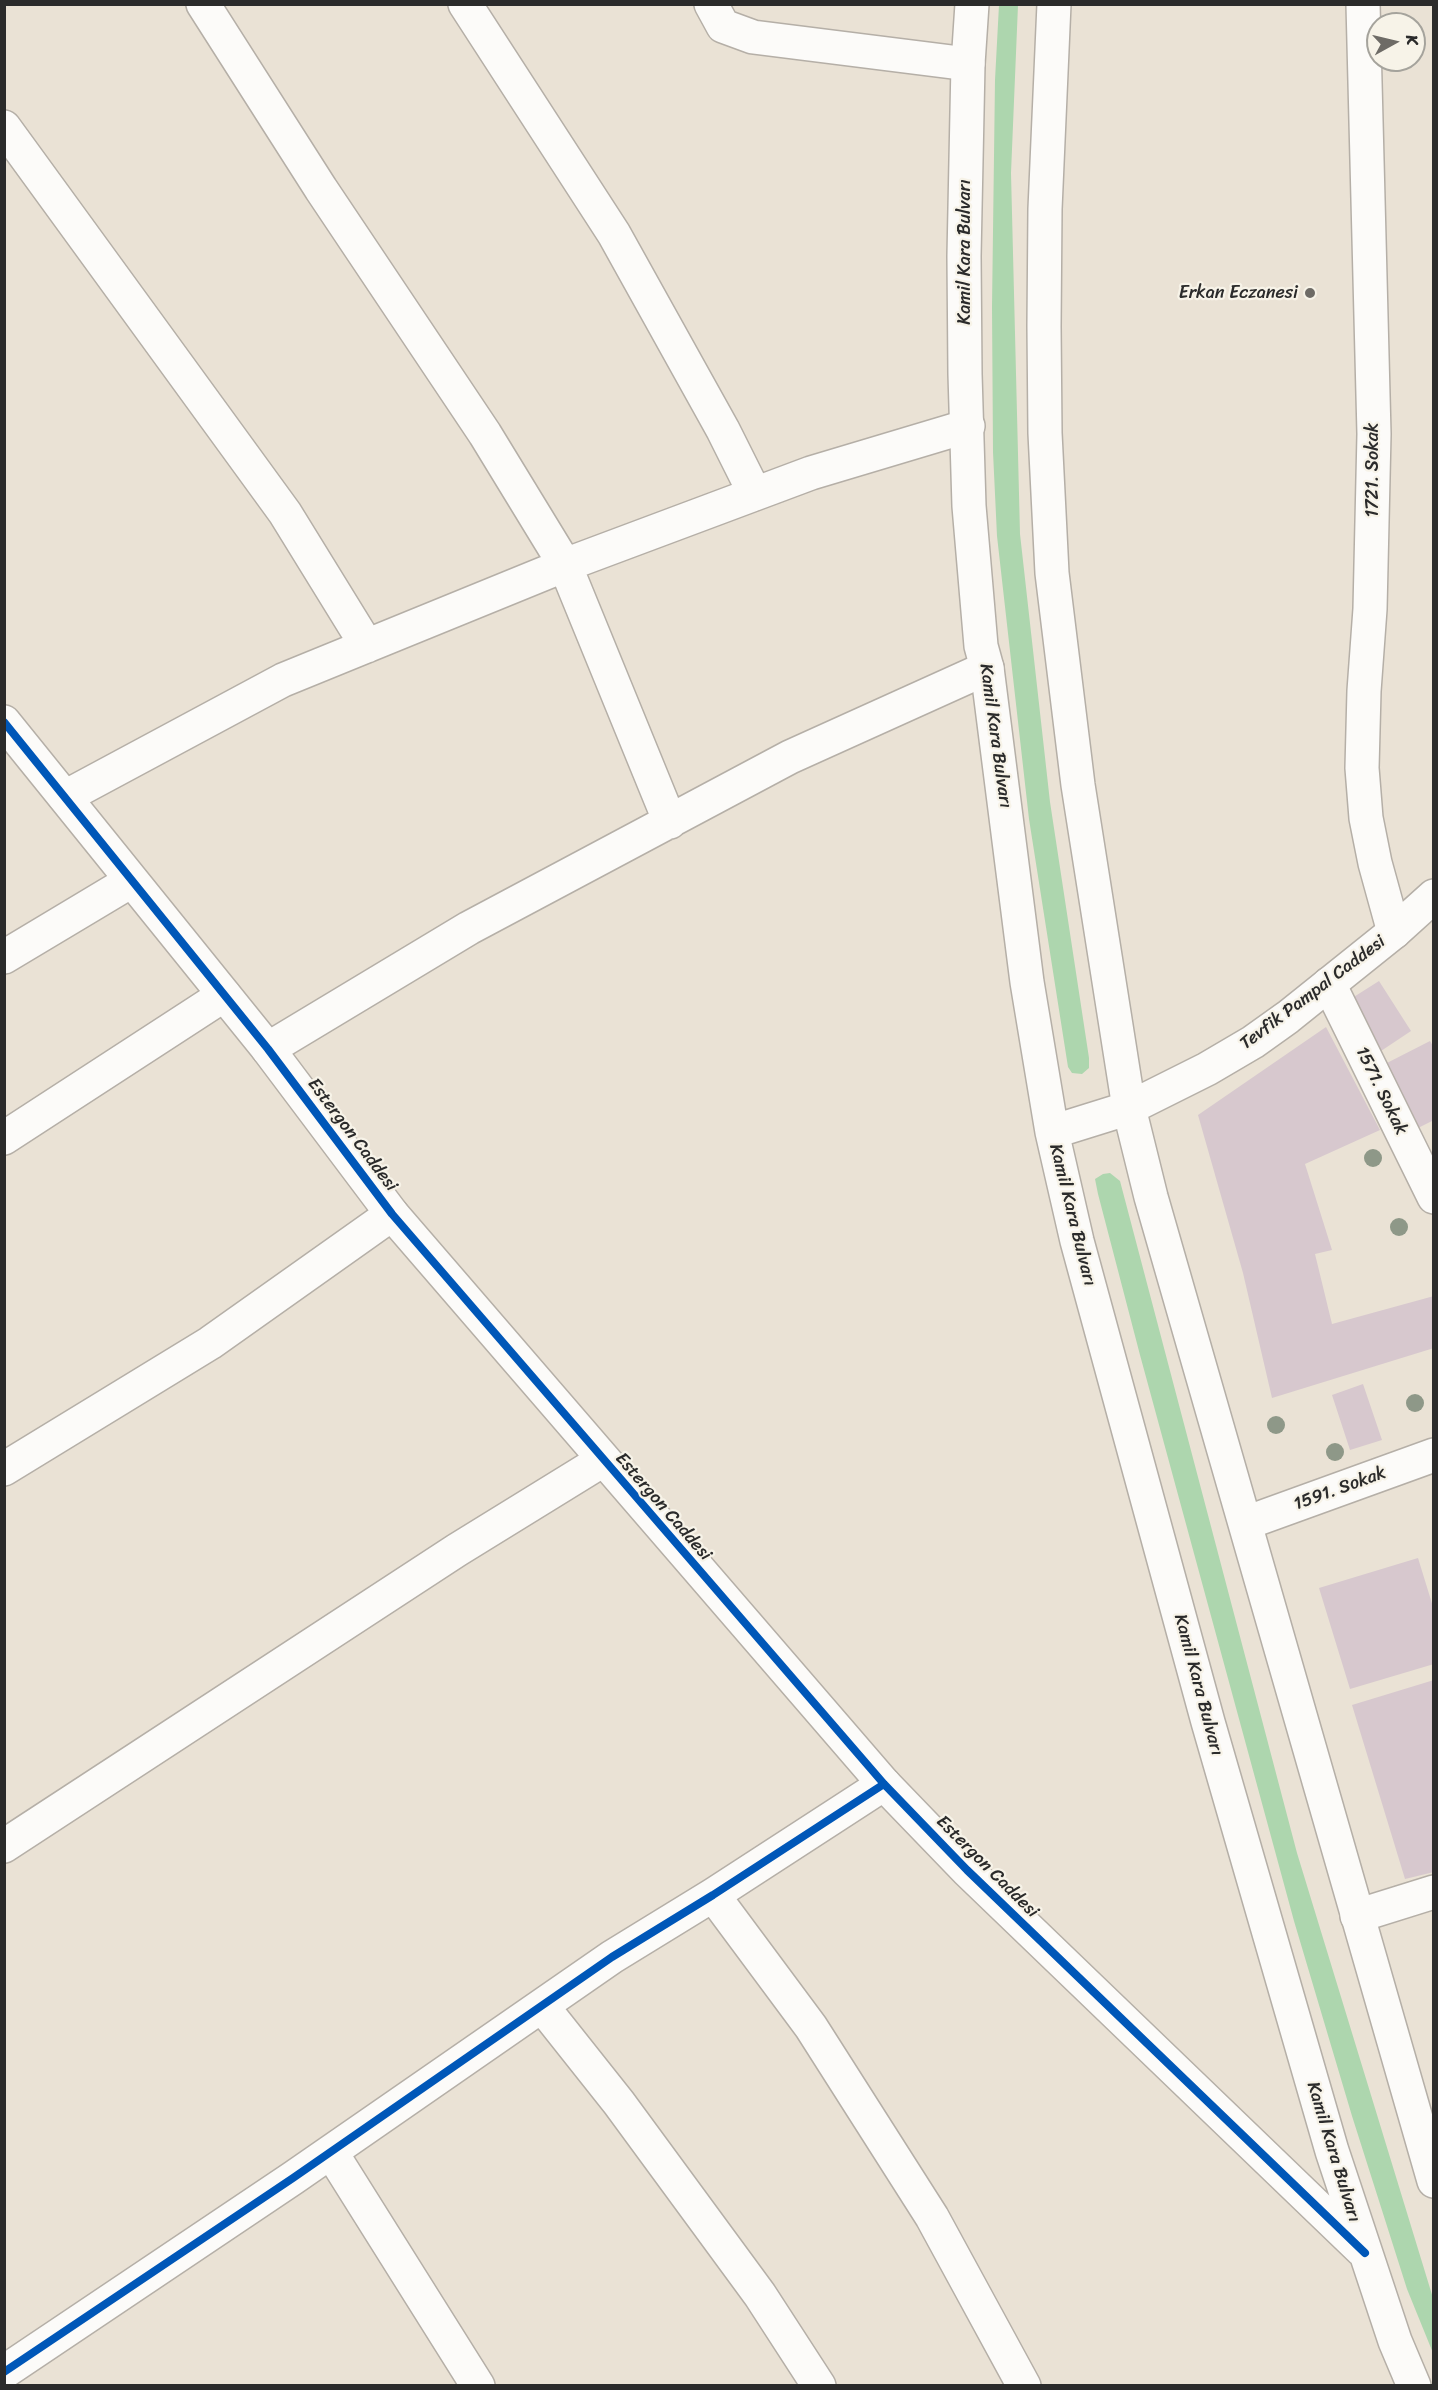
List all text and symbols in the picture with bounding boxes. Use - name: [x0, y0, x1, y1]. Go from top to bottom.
- north arrow: [1366, 12, 1426, 72]
- text: K: [1397, 33, 1427, 47]
- street label: Kamil Kara Bulvarı: [954, 179, 976, 325]
- place label: Erkan Eczanesi: [1179, 282, 1298, 304]
- marker: Erkan Eczanesi: [1303, 286, 1317, 300]
- street label: 1721. Sokak: [1362, 423, 1384, 517]
- street label: Kamil Kara Bulvarı: [974, 662, 1016, 810]
- street label: Tevfik Pampal Caddesi: [1236, 931, 1390, 1055]
- street label: 1571. Sokak: [1350, 1043, 1412, 1139]
- street label: Estergon Caddesi: [302, 1074, 402, 1196]
- street label: Kamil Kara Bulvarı: [1044, 1142, 1100, 1288]
- street label: Estergon Caddesi: [610, 1449, 716, 1565]
- street label: 1591. Sokak: [1291, 1462, 1389, 1516]
- street label: Kamil Kara Bulvarı: [1169, 1612, 1227, 1758]
- street label: Estergon Caddesi: [931, 1811, 1043, 1923]
- street label: Kamil Kara Bulvarı: [1301, 2079, 1365, 2225]

